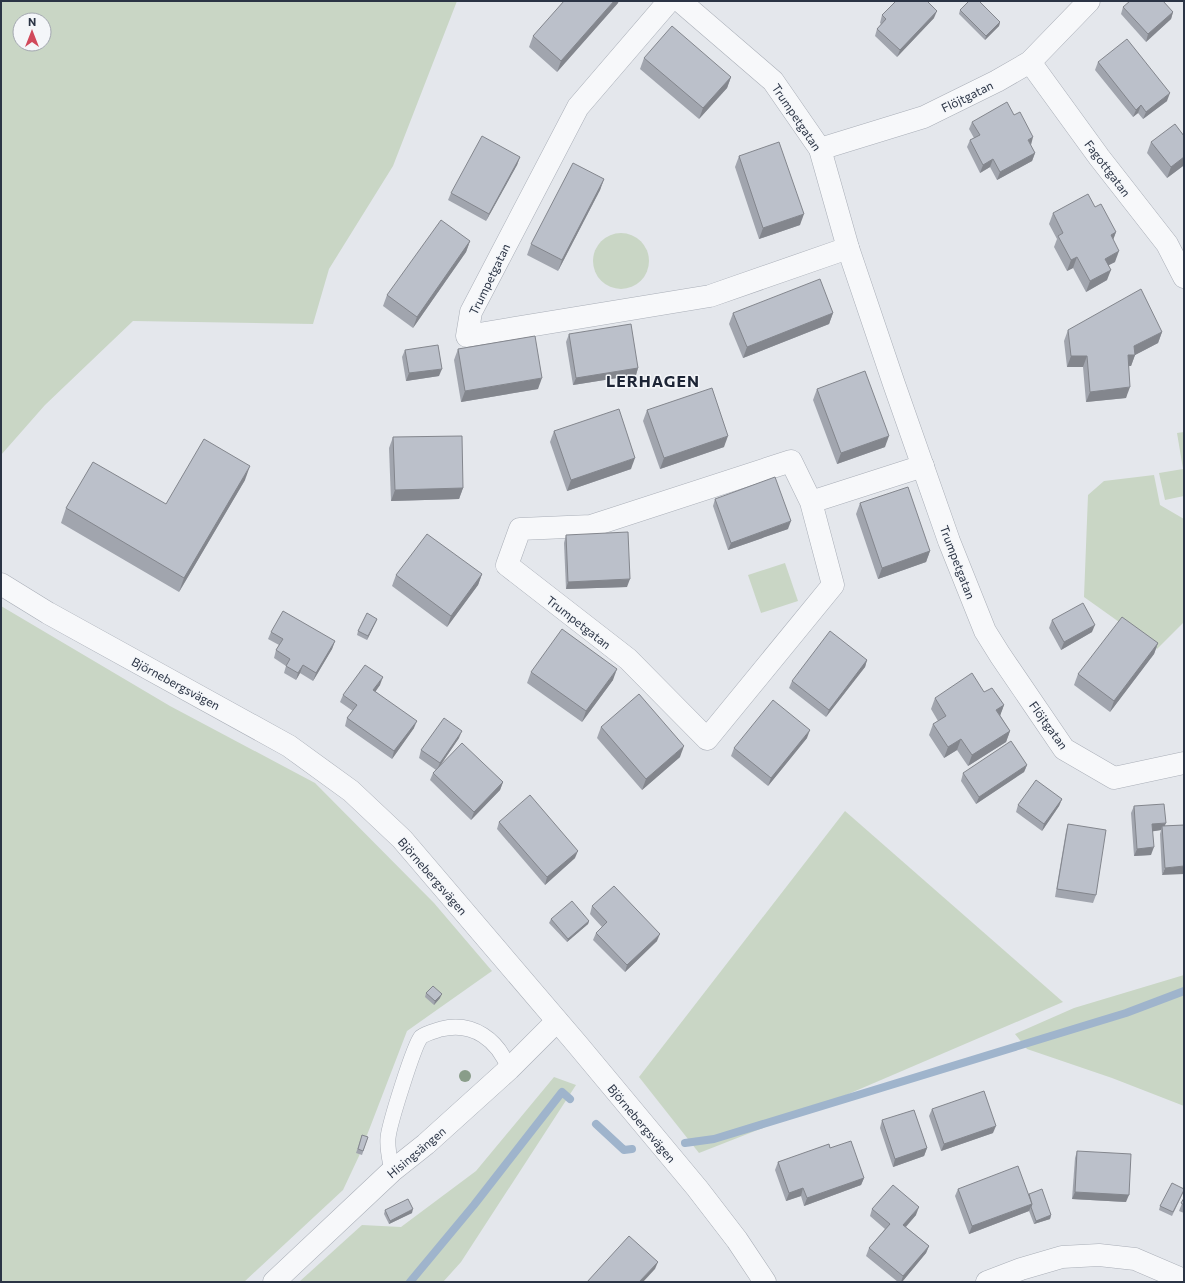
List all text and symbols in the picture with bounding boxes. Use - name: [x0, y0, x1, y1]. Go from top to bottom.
- north arrow: [12, 12, 52, 52]
- text: N: [28, 15, 36, 28]
- street label: Flöjtgatan: [939, 77, 995, 115]
- street label: Trumpetgatan: [769, 81, 825, 153]
- street label: Fagottgatan: [1082, 137, 1134, 199]
- street label: Trumpetgatan: [466, 241, 512, 317]
- district label: LERHAGEN: [606, 371, 700, 390]
- street label: Trumpetgatan: [938, 523, 978, 601]
- street label: Trumpetgatan: [544, 593, 614, 651]
- street label: Björnebergsvägen: [129, 654, 223, 712]
- street label: Flöjtgatan: [1027, 698, 1071, 752]
- street label: Björnebergsvägen: [396, 834, 470, 918]
- street label: Björnebergsvägen: [605, 1081, 679, 1165]
- street label: Hisingsängen: [384, 1123, 448, 1181]

